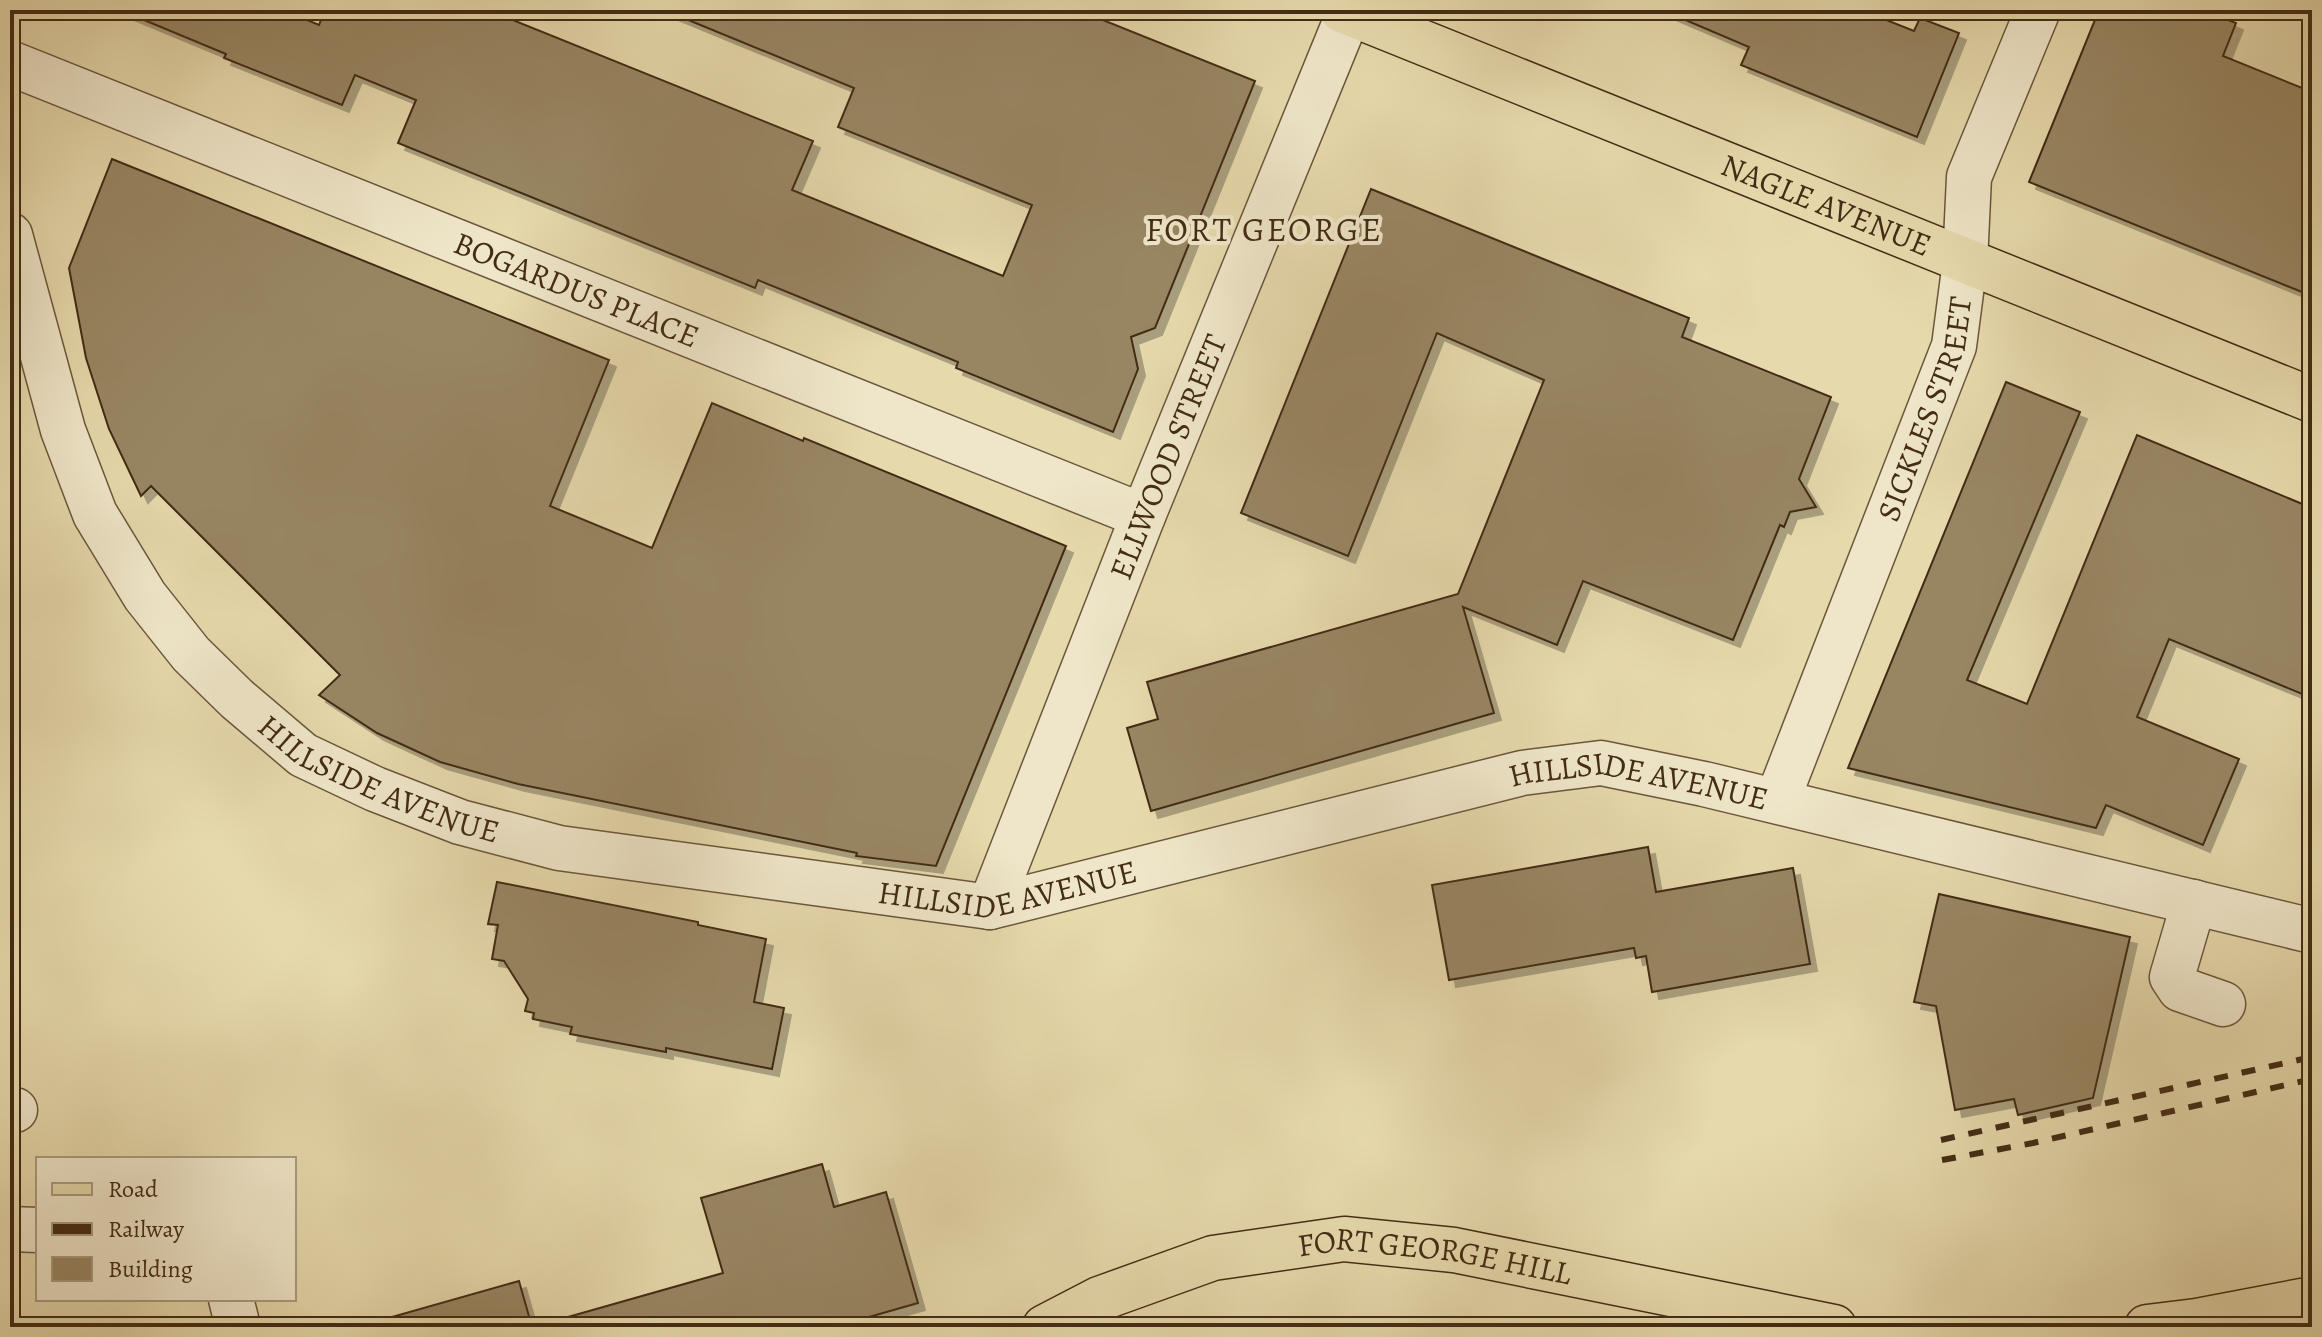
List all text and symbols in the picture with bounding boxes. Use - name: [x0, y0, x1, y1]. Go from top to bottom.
- street label: NAGLE AVENUE: [1715, 143, 1938, 267]
- district label: FORT GEORGE: [1145, 206, 1383, 253]
- street label: BOGARDUS PLACE: [447, 221, 706, 358]
- street label: SICKLES STREET: [1866, 293, 1982, 527]
- street label: ELLWOOD STREET: [1098, 327, 1237, 586]
- street label: HILLSIDE AVENUE: [249, 704, 504, 853]
- street label: HILLSIDE AVENUE: [1504, 741, 1773, 821]
- street label: HILLSIDE AVENUE: [875, 849, 1141, 930]
- legend: [36, 1157, 296, 1301]
- text: Road: [108, 1173, 158, 1205]
- text: Railway: [108, 1213, 184, 1245]
- street label: FORT GEORGE HILL: [1295, 1216, 1576, 1295]
- text: Building: [108, 1253, 193, 1285]

